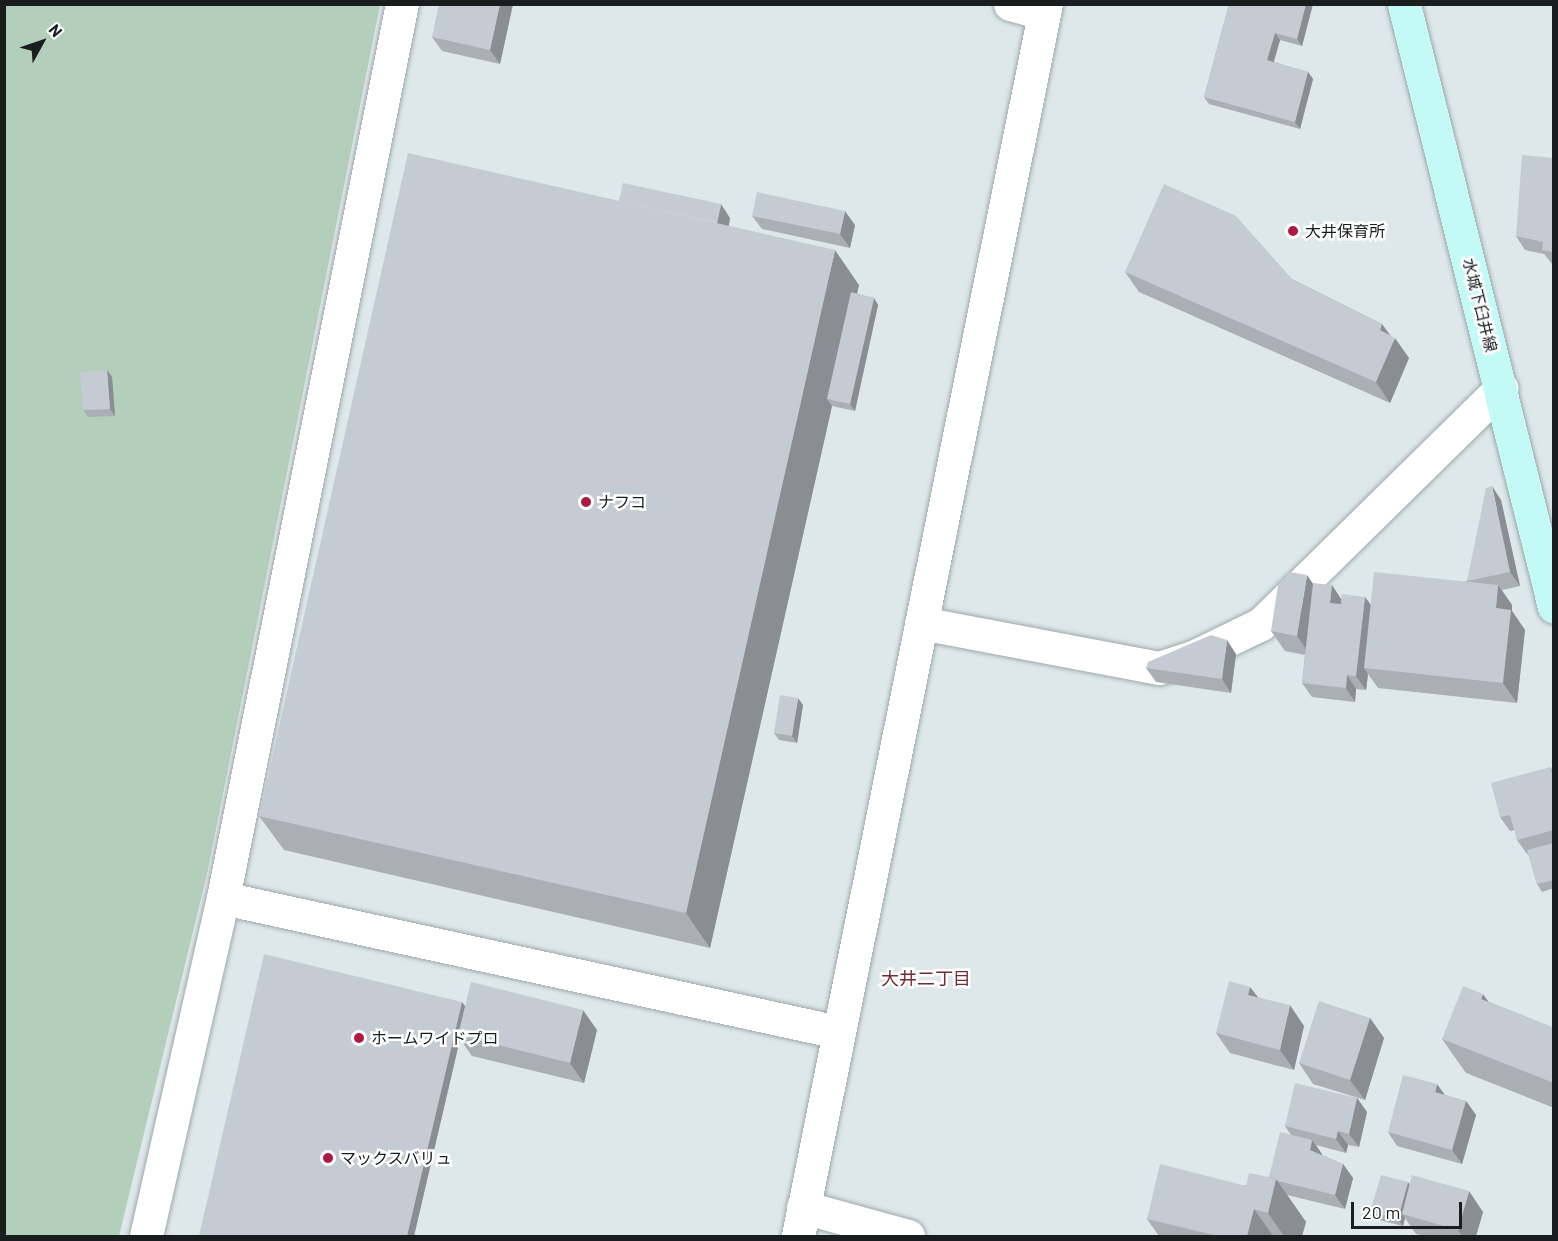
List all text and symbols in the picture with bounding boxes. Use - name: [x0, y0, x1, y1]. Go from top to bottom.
- north arrow: [12, 12, 72, 72]
- text: N: [45, 20, 67, 40]
- place label: 大井保育所: [1305, 221, 1385, 241]
- marker: 大井保育所: [1286, 224, 1300, 238]
- street label: 水城下臼井線: [1459, 256, 1501, 354]
- place label: ナフコ: [598, 492, 646, 512]
- marker: ナフコ: [579, 495, 593, 509]
- district label: 大井二丁目: [881, 967, 971, 989]
- place label: ホームワイドプロ: [371, 1028, 499, 1048]
- marker: ホームワイドプロ: [352, 1031, 366, 1045]
- place label: マックスバリュ: [340, 1148, 452, 1168]
- marker: マックスバリュ: [321, 1151, 335, 1165]
- scale bar: [1354, 1190, 1465, 1228]
- text: 20 m: [1362, 1201, 1400, 1223]

